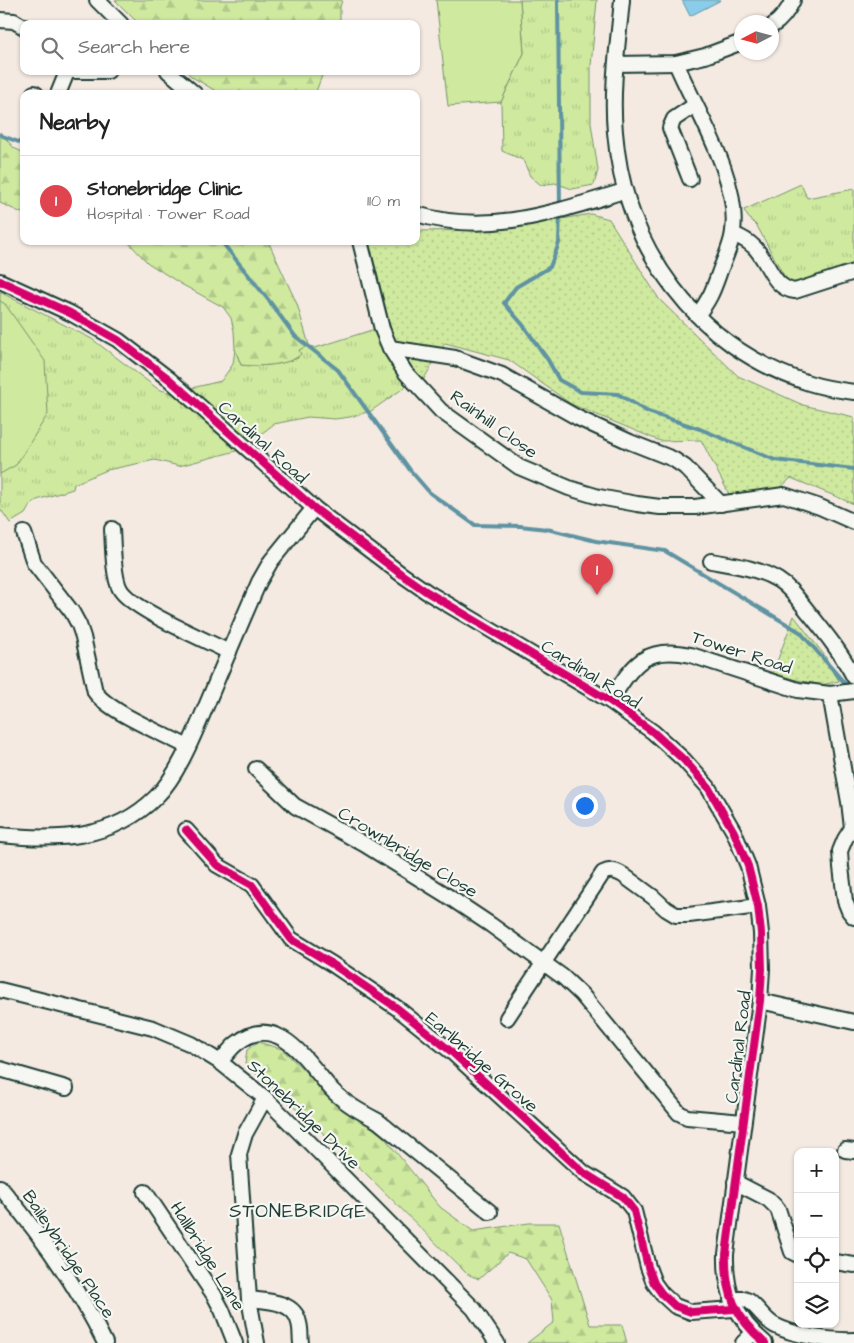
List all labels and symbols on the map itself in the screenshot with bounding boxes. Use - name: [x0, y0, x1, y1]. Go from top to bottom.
- north arrow: [734, 15, 779, 60]
- street label: Rainhill Close: [445, 384, 543, 465]
- street label: Cardinal Road: [212, 395, 313, 490]
- pin: 1: [581, 554, 613, 595]
- street label: Tower Road: [688, 624, 795, 680]
- street label: Cardinal Road: [536, 634, 645, 715]
- your location: [572, 793, 598, 819]
- street label: Crownbridge Close: [333, 801, 483, 905]
- street label: Cardinal Road: [719, 989, 758, 1105]
- street label: Earlbridge Grove: [419, 1006, 544, 1119]
- street label: Stonebridge Drive: [241, 1054, 366, 1176]
- street label: Baileybridge Place: [15, 1185, 121, 1324]
- street label: Hallbridge Lane: [163, 1197, 251, 1316]
- district label: STONEBRIDGE: [229, 1198, 367, 1225]

